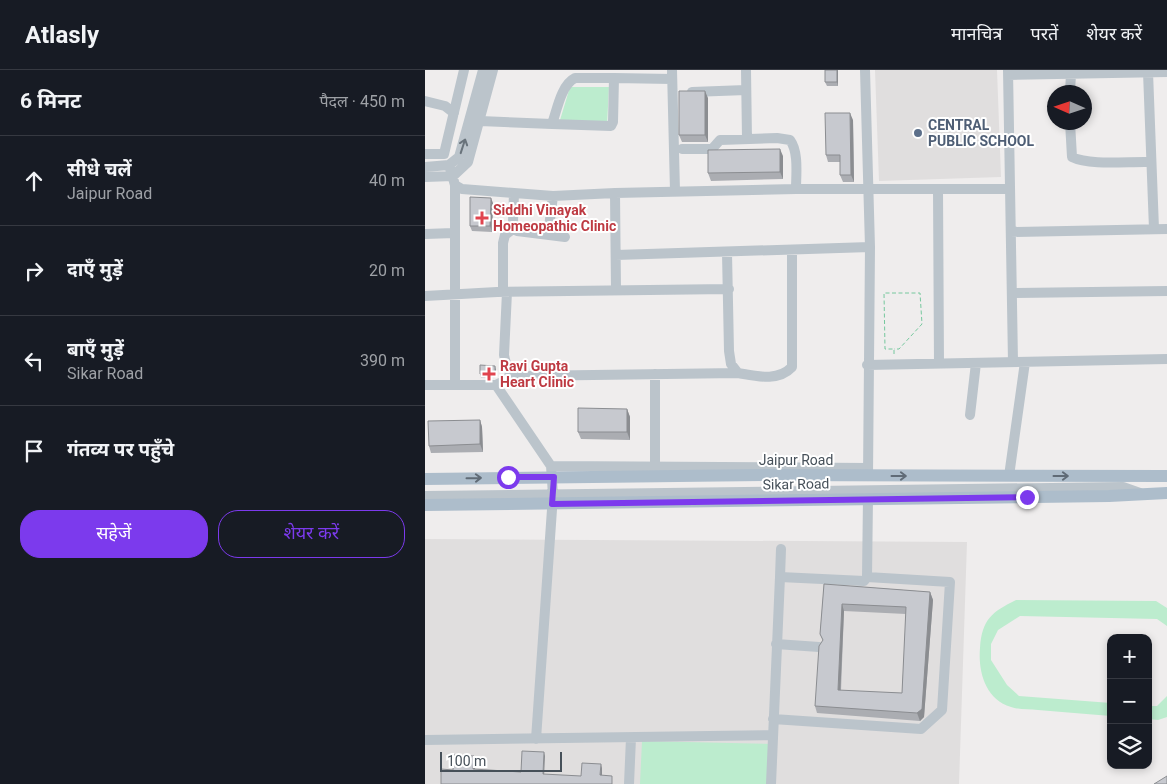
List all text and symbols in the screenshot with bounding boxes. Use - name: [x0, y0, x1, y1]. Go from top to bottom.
- text: Atlasly: [25, 21, 99, 49]
- text: मानचित्र: [951, 23, 1002, 44]
- text: परतें: [1030, 23, 1058, 44]
- text: शेयर करें: [1086, 23, 1142, 44]
- north arrow: [1047, 85, 1092, 130]
- text: 6 मिनट: [20, 89, 81, 113]
- text: पैदल · 450 m: [319, 92, 405, 111]
- place label: CENTRAL PUBLIC SCHOOL: [928, 117, 1034, 149]
- marker: CENTRAL PUBLIC SCHOOL: [912, 127, 924, 139]
- one-way arrow: [458, 138, 468, 154]
- text: सीधे चलें: [67, 158, 132, 181]
- icon: ahead: [20, 167, 48, 195]
- text: 40 m: [369, 171, 405, 190]
- text: Jaipur Road: [67, 184, 152, 203]
- place label: Siddhi Vinayak Homeopathic Clinic: [493, 202, 616, 234]
- marker: Siddhi Vinayak Homeopathic Clinic: [475, 211, 489, 225]
- icon: right: [20, 257, 48, 285]
- text: दाएँ मुड़ें: [67, 258, 123, 281]
- text: 20 m: [369, 261, 405, 280]
- text: बाएँ मुड़ें: [67, 338, 124, 361]
- icon: left: [20, 347, 48, 375]
- text: 390 m: [360, 351, 405, 370]
- place label: Ravi Gupta Heart Clinic: [500, 358, 574, 390]
- text: Sikar Road: [67, 364, 143, 383]
- marker: Ravi Gupta Heart Clinic: [482, 367, 496, 381]
- icon: arrive: [20, 437, 48, 465]
- text: गंतव्य पर पहुँचे: [67, 438, 174, 461]
- street label: Jaipur Road: [759, 452, 833, 468]
- route start: [497, 466, 520, 489]
- one-way arrow: [890, 471, 906, 480]
- one-way arrow: [1052, 471, 1069, 481]
- one-way arrow: [465, 473, 481, 482]
- street label: Sikar Road: [762, 475, 830, 493]
- route end: [1016, 486, 1039, 509]
- button: सहेजें: [20, 510, 208, 558]
- button: शेयर करें: [218, 510, 405, 558]
- map controls: [1107, 634, 1152, 769]
- button: +: [1107, 634, 1152, 679]
- button: −: [1107, 679, 1152, 724]
- button: layers: [1107, 724, 1152, 769]
- scale bar: [440, 749, 563, 772]
- text: 100 m: [447, 753, 486, 769]

